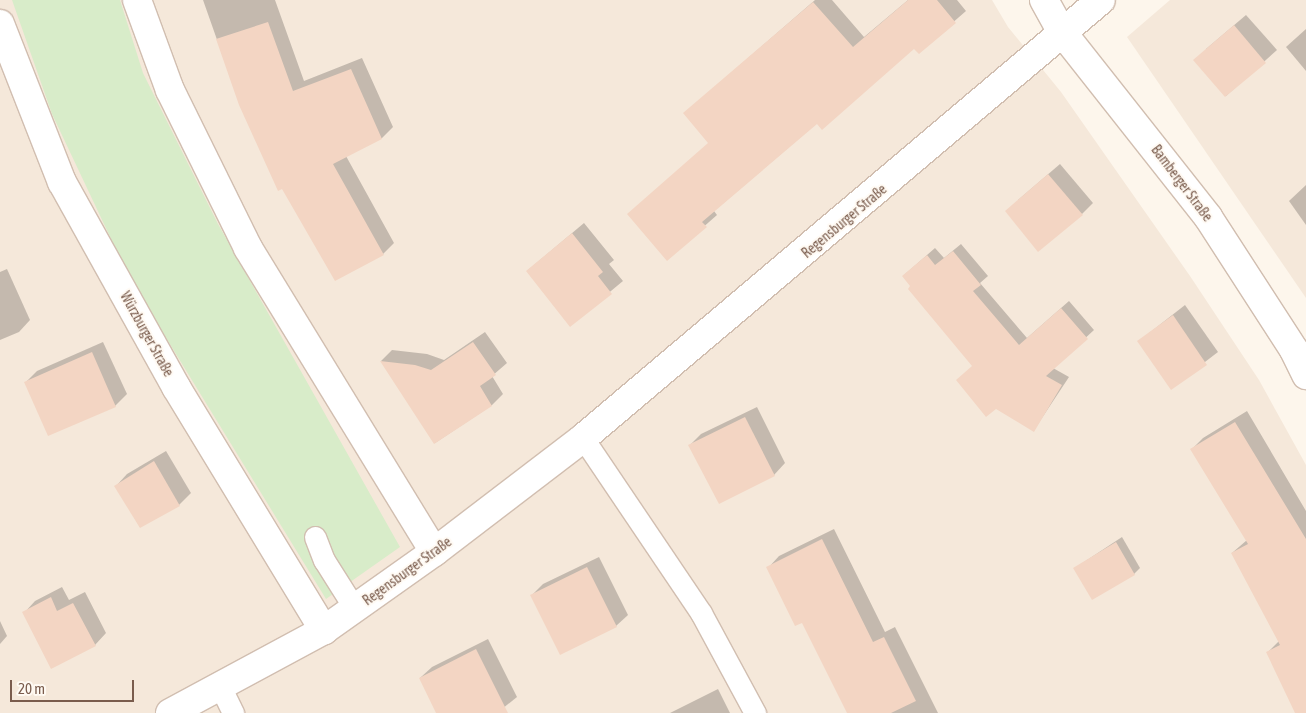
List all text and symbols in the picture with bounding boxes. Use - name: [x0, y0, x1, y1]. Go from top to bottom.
- street label: Bamberger Straße: [1148, 141, 1216, 225]
- street label: Regensburger Straße: [798, 181, 890, 261]
- street label: Würzburger Straße: [117, 289, 177, 379]
- street label: Regensburger Straße: [359, 533, 455, 609]
- scale bar: [12, 670, 136, 702]
- text: 20 m: [18, 680, 45, 697]

